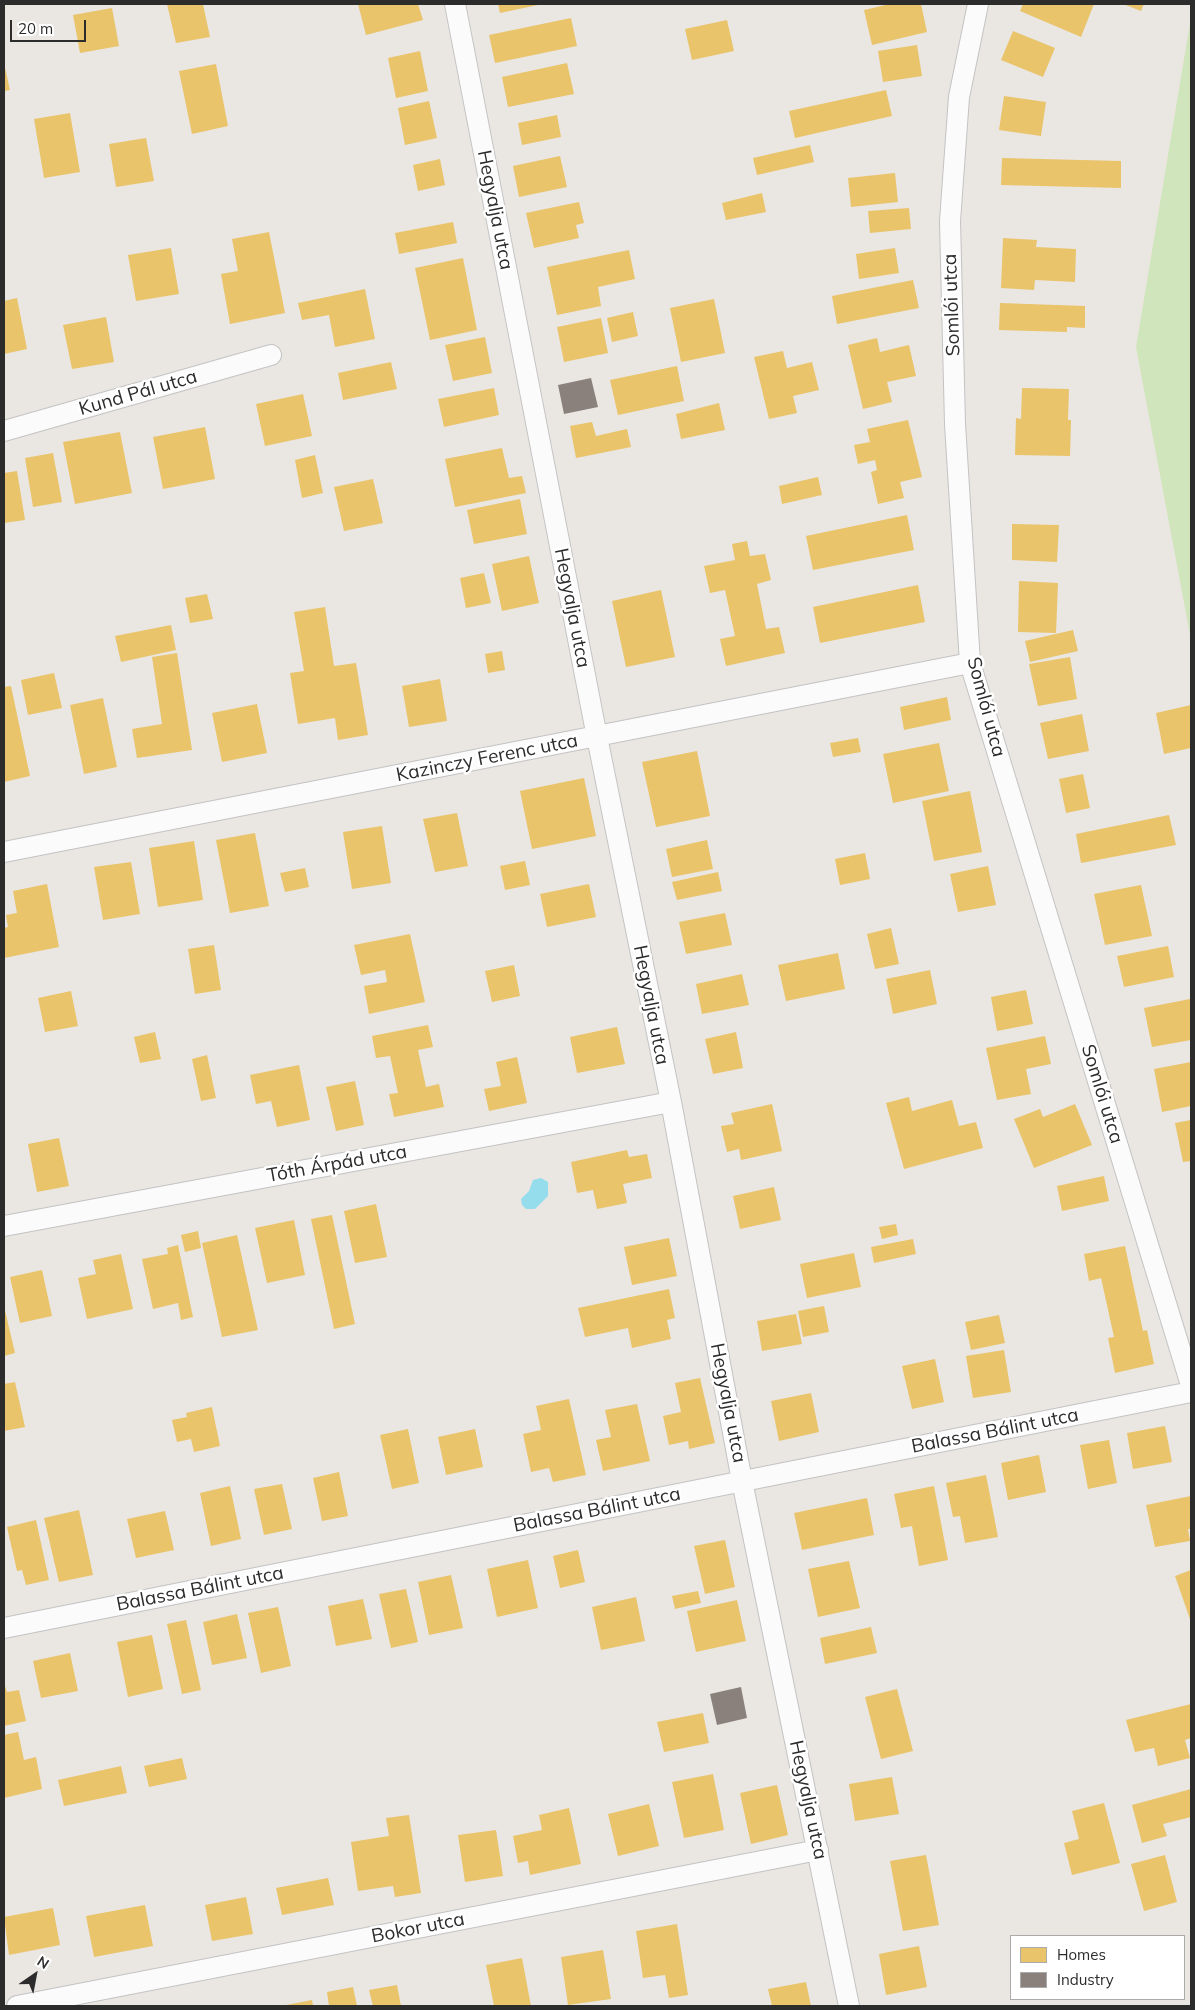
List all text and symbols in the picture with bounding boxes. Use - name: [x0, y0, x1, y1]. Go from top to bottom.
- scale bar: [12, 10, 89, 42]
- text: 20 m: [18, 19, 53, 38]
- street label: Hegyalja utca: [472, 148, 518, 272]
- street label: Somlói utca: [939, 253, 965, 357]
- street label: Kund Pál utca: [76, 365, 200, 421]
- street label: Hegyalja utca: [549, 546, 595, 670]
- street label: Somlói utca: [962, 655, 1010, 759]
- street label: Kazinczy Ferenc utca: [394, 729, 580, 787]
- street label: Hegyalja utca: [628, 943, 674, 1067]
- street label: Somlói utca: [1076, 1042, 1128, 1146]
- street label: Tóth Árpád utca: [265, 1140, 409, 1188]
- street label: Hegyalja utca: [705, 1341, 751, 1465]
- street label: Balassa Bálint utca: [909, 1404, 1081, 1458]
- street label: Balassa Bálint utca: [511, 1483, 683, 1537]
- street label: Balassa Bálint utca: [114, 1562, 286, 1616]
- street label: Hegyalja utca: [784, 1738, 832, 1862]
- street label: Bokor utca: [370, 1908, 466, 1948]
- legend: [1010, 1935, 1185, 2000]
- text: Homes: [1057, 1945, 1106, 1964]
- north arrow: [10, 1950, 60, 2000]
- text: N: [34, 1952, 53, 1973]
- text: Industry: [1057, 1970, 1114, 1989]

